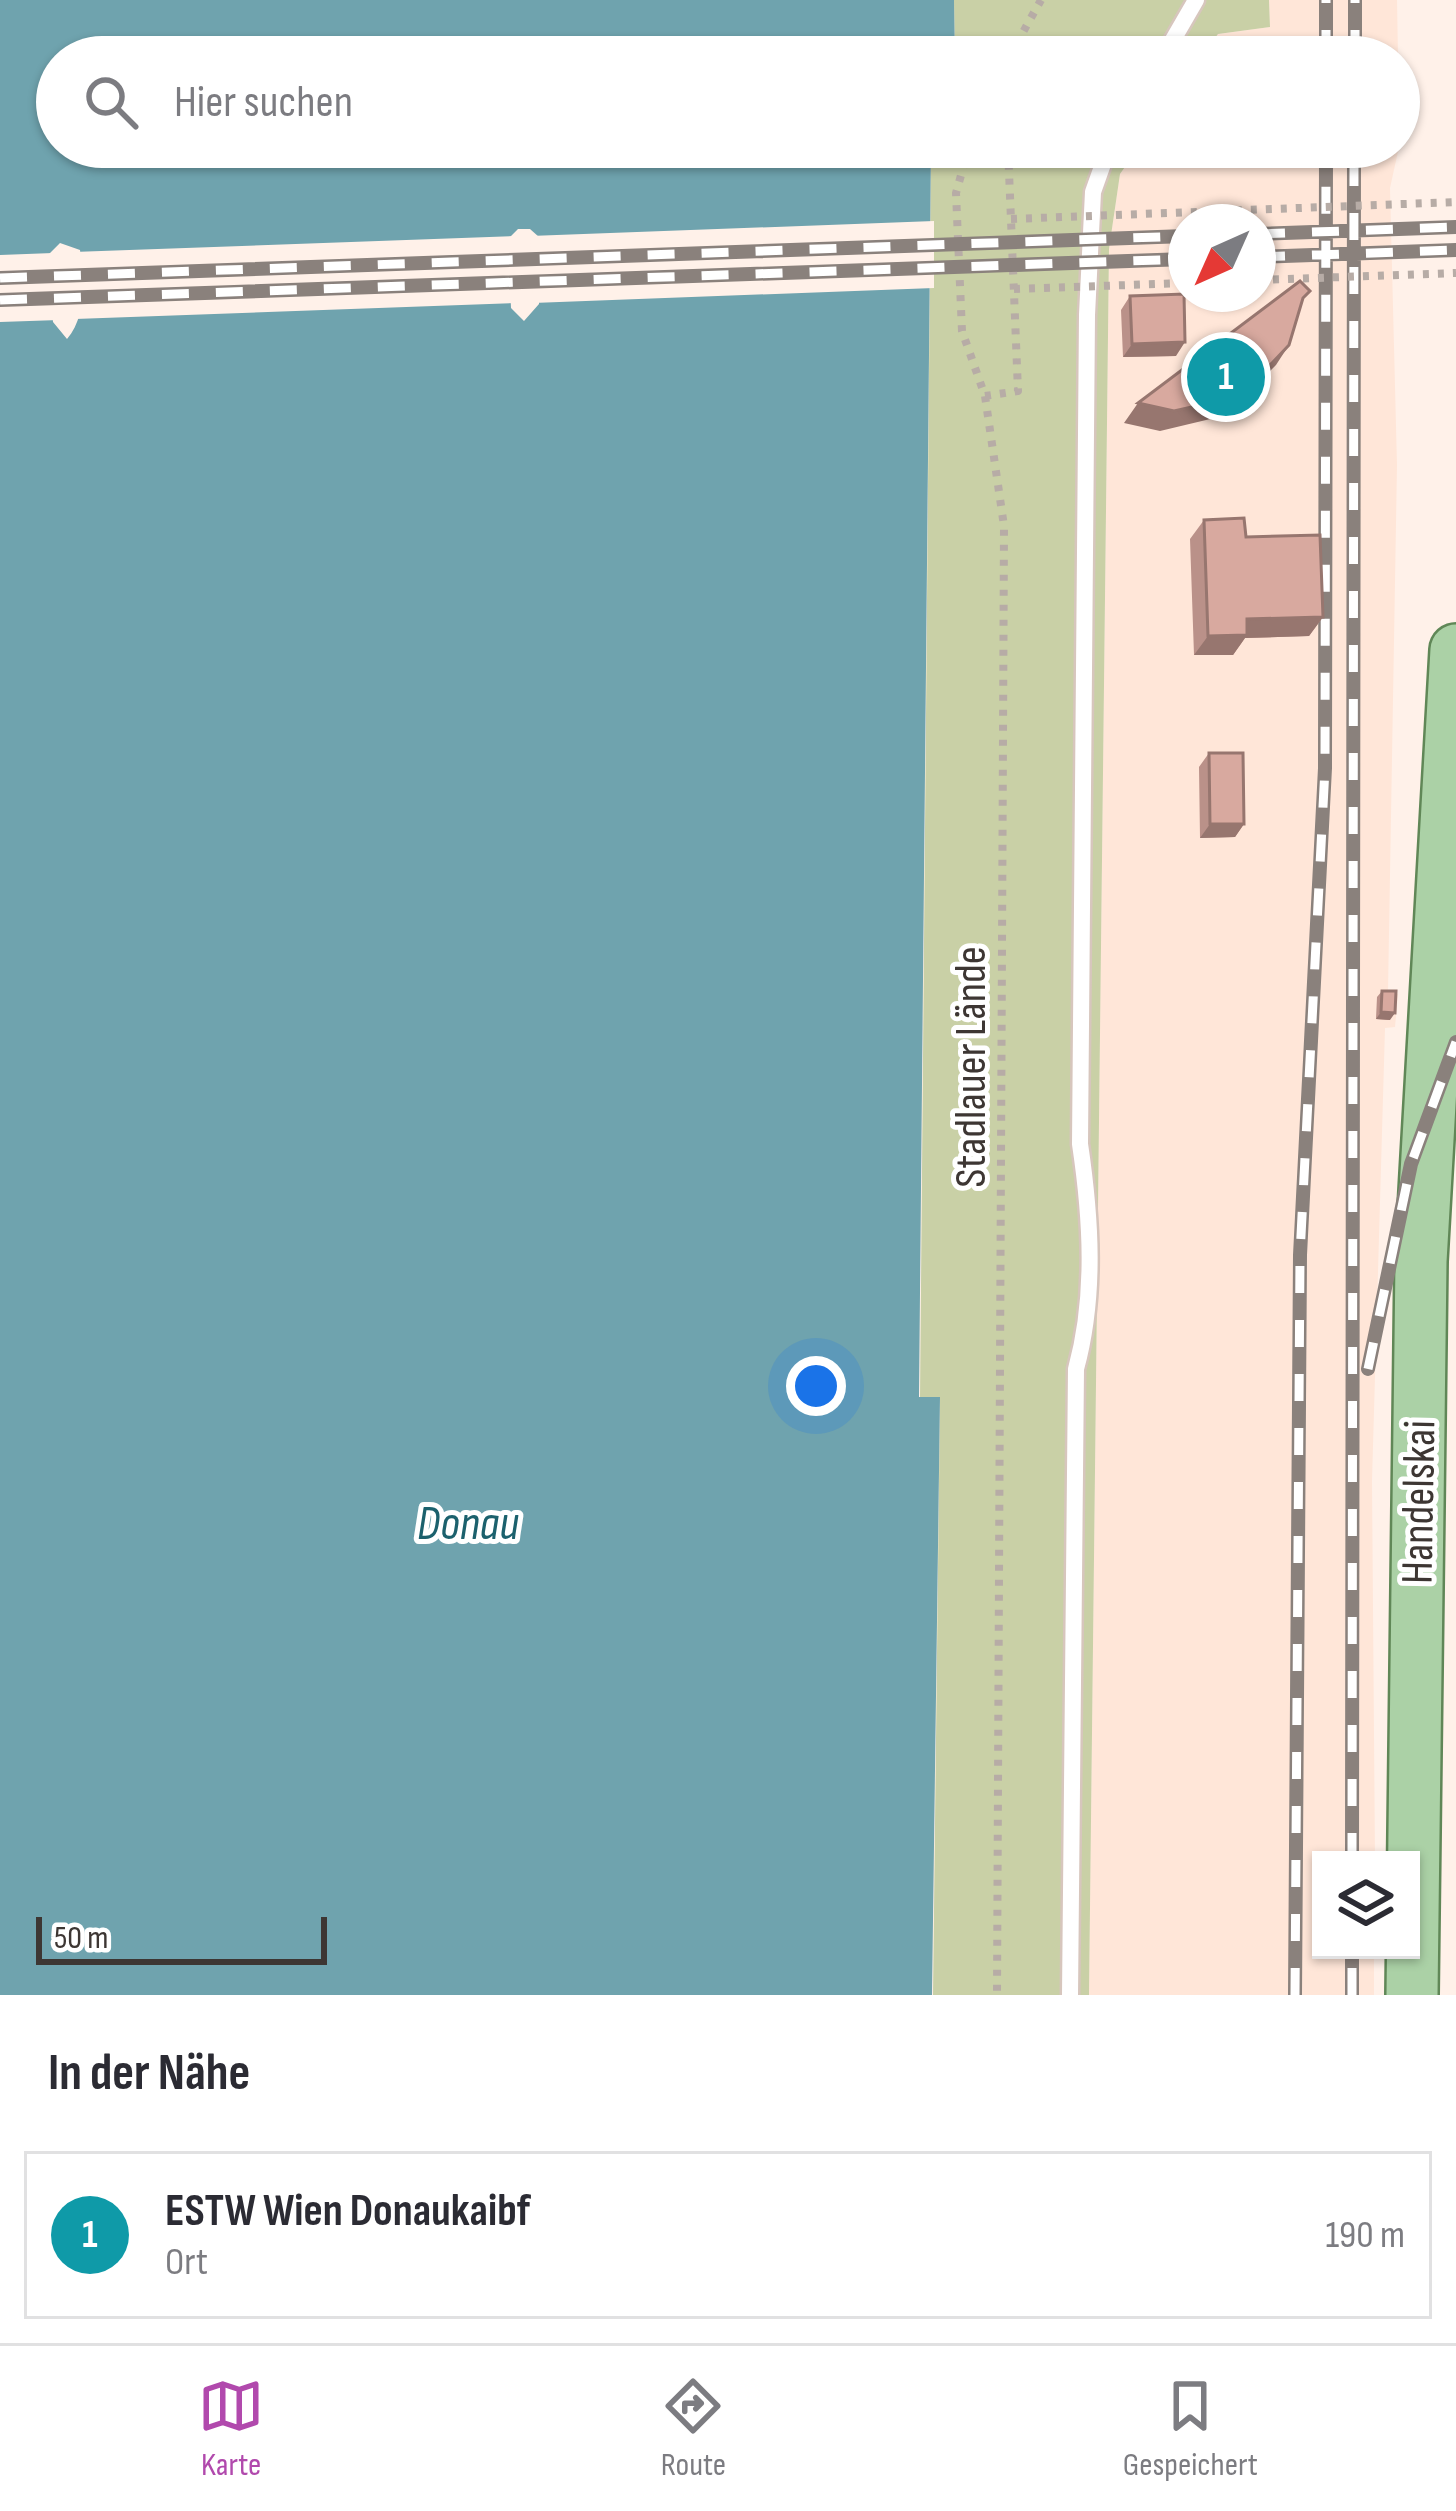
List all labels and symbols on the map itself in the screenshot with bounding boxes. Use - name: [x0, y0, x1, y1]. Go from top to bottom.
- north arrow: [1168, 204, 1276, 312]
- pin: 1: [1187, 332, 1265, 422]
- street label: Stadlauer Lände: [944, 946, 999, 1188]
- your location: [786, 1356, 846, 1416]
- street label: Handelskai: [1391, 1420, 1448, 1584]
- water label: Donau: [417, 1496, 519, 1553]
- scale bar: [36, 1911, 327, 1964]

